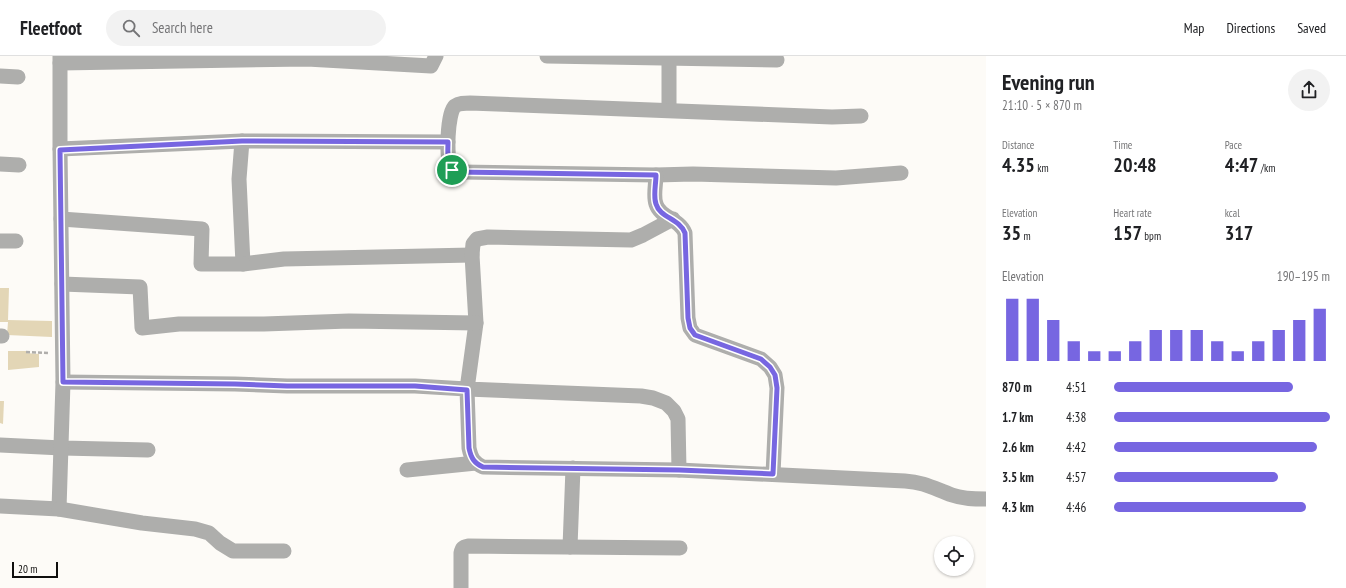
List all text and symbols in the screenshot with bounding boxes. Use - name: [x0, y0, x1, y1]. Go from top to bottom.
- search box: [106, 10, 386, 46]
- text: Fleetfoot: [20, 16, 82, 40]
- icon: search: [120, 17, 142, 39]
- text: Search here: [152, 18, 213, 37]
- text: Map: [1184, 19, 1204, 37]
- text: Directions: [1226, 19, 1275, 37]
- text: Saved: [1297, 19, 1326, 37]
- text: Evening run: [1002, 68, 1095, 96]
- button: share: [1288, 69, 1330, 111]
- text: 21:10 · 5 × 870 m: [1002, 97, 1082, 114]
- text: Distance: [1002, 138, 1034, 152]
- text: Time: [1113, 138, 1132, 152]
- text: Pace: [1225, 138, 1242, 152]
- text: 4.35: [1002, 152, 1035, 178]
- text: 20:48: [1113, 152, 1157, 178]
- text: 4:47: [1225, 152, 1258, 178]
- pin: [435, 153, 469, 187]
- icon: arrive: [441, 159, 463, 181]
- text: km: [1035, 161, 1049, 175]
- text: /km: [1258, 161, 1275, 175]
- text: Elevation: [1002, 206, 1037, 220]
- text: Heart rate: [1113, 206, 1152, 220]
- text: kcal: [1225, 206, 1240, 220]
- text: 35: [1002, 220, 1021, 246]
- text: 157: [1113, 220, 1142, 246]
- text: 317: [1225, 220, 1253, 246]
- text: m: [1021, 229, 1031, 243]
- text: bpm: [1142, 229, 1161, 243]
- text: Elevation: [1002, 268, 1044, 285]
- text: 190–195 m: [1277, 268, 1330, 285]
- text: 870 m: [1002, 379, 1032, 396]
- text: 4:51: [1066, 379, 1086, 396]
- text: 1.7 km: [1002, 409, 1033, 426]
- text: 4:38: [1066, 409, 1086, 426]
- text: 2.6 km: [1002, 439, 1034, 456]
- text: 4:42: [1066, 439, 1086, 456]
- text: 3.5 km: [1002, 469, 1034, 486]
- text: 4:57: [1066, 469, 1086, 486]
- text: 4.3 km: [1002, 499, 1034, 516]
- text: 4:46: [1066, 499, 1086, 516]
- map controls: [934, 536, 974, 576]
- button: locate: [934, 536, 974, 576]
- scale bar: [12, 560, 58, 579]
- text: 20 m: [18, 562, 37, 576]

